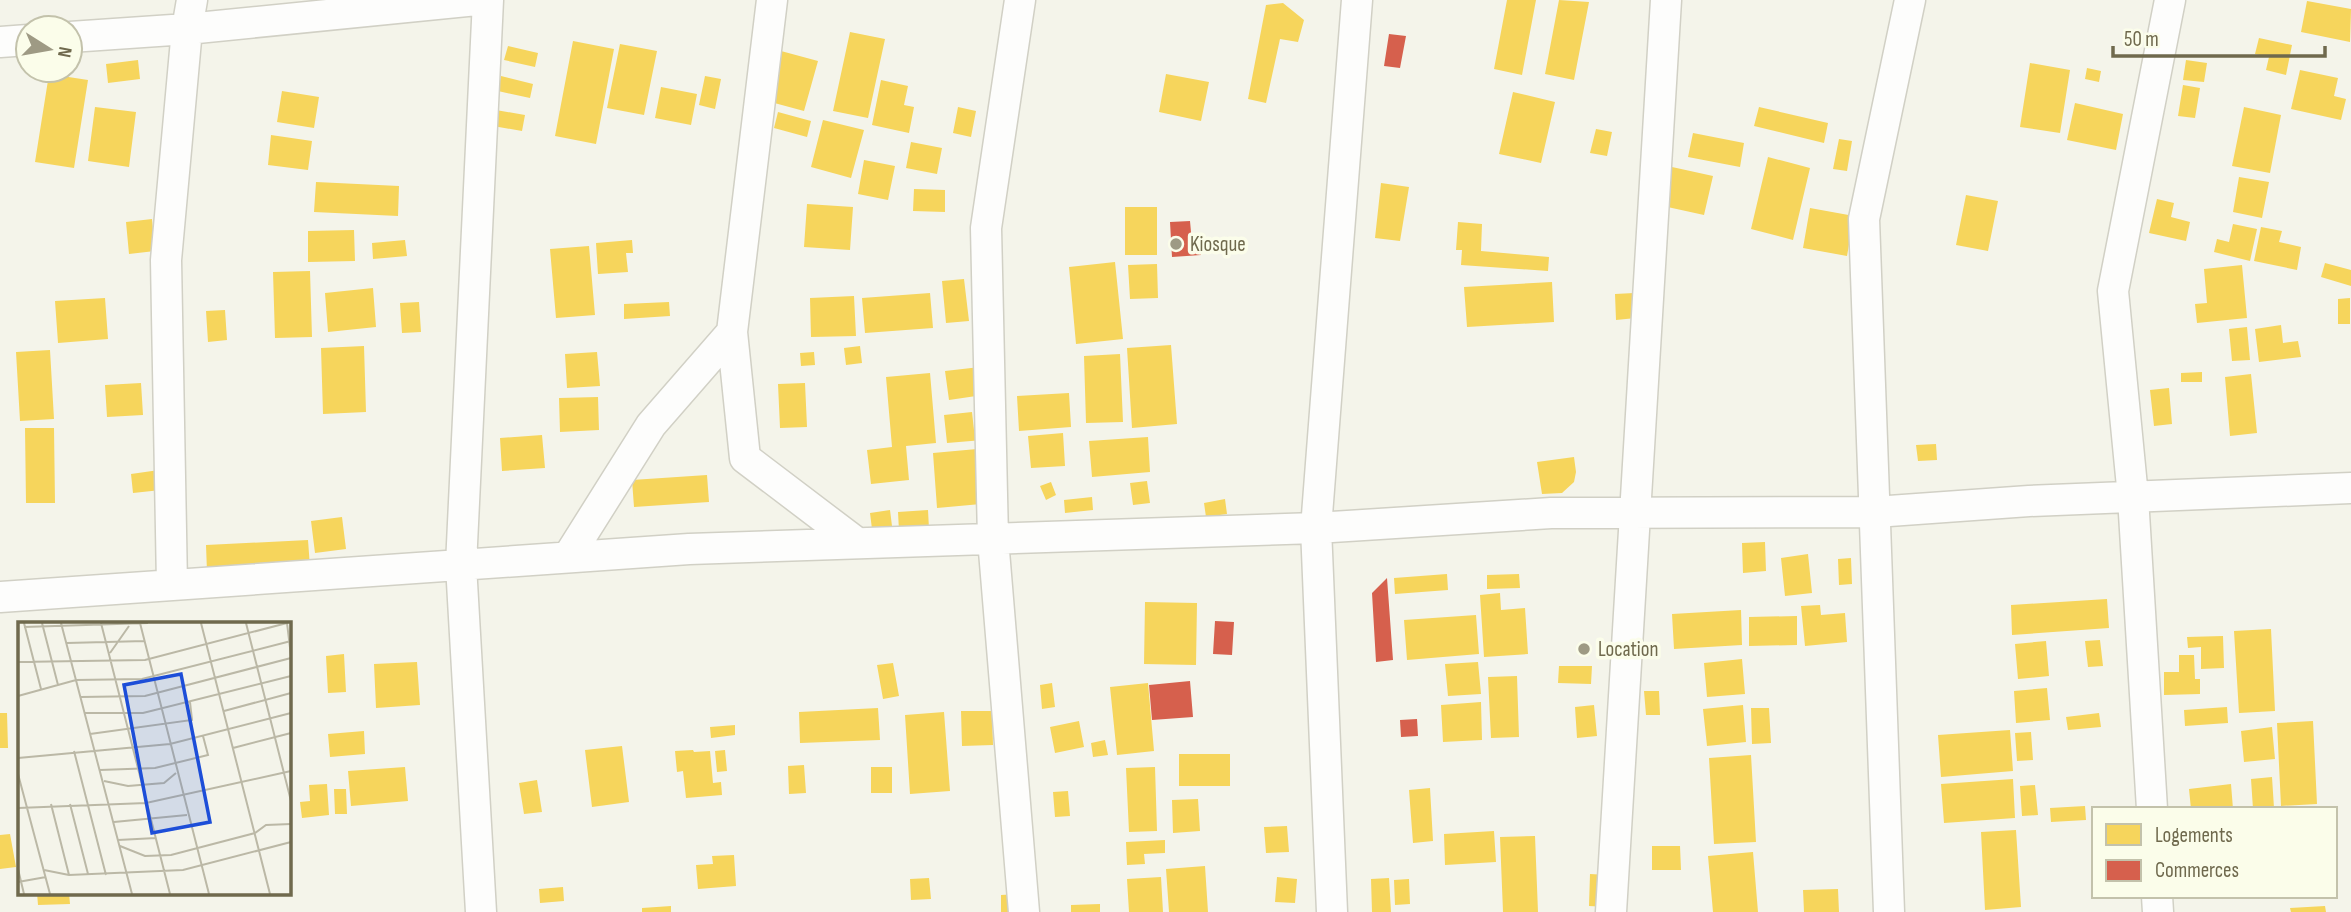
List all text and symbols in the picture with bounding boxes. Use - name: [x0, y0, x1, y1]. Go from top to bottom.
- north arrow: [14, 14, 84, 84]
- scale bar: [2113, 14, 2325, 58]
- text: 50 m: [2124, 27, 2159, 52]
- text: N: [52, 45, 76, 59]
- place label: Kiosque: [1190, 232, 1246, 257]
- marker: Kiosque: [1168, 236, 1184, 252]
- inset map: [18, 622, 290, 894]
- place label: Location: [1598, 637, 1658, 662]
- marker: Location: [1576, 641, 1592, 657]
- legend: [2092, 807, 2337, 898]
- text: Logements: [2155, 823, 2233, 848]
- text: Commerces: [2155, 858, 2239, 883]

